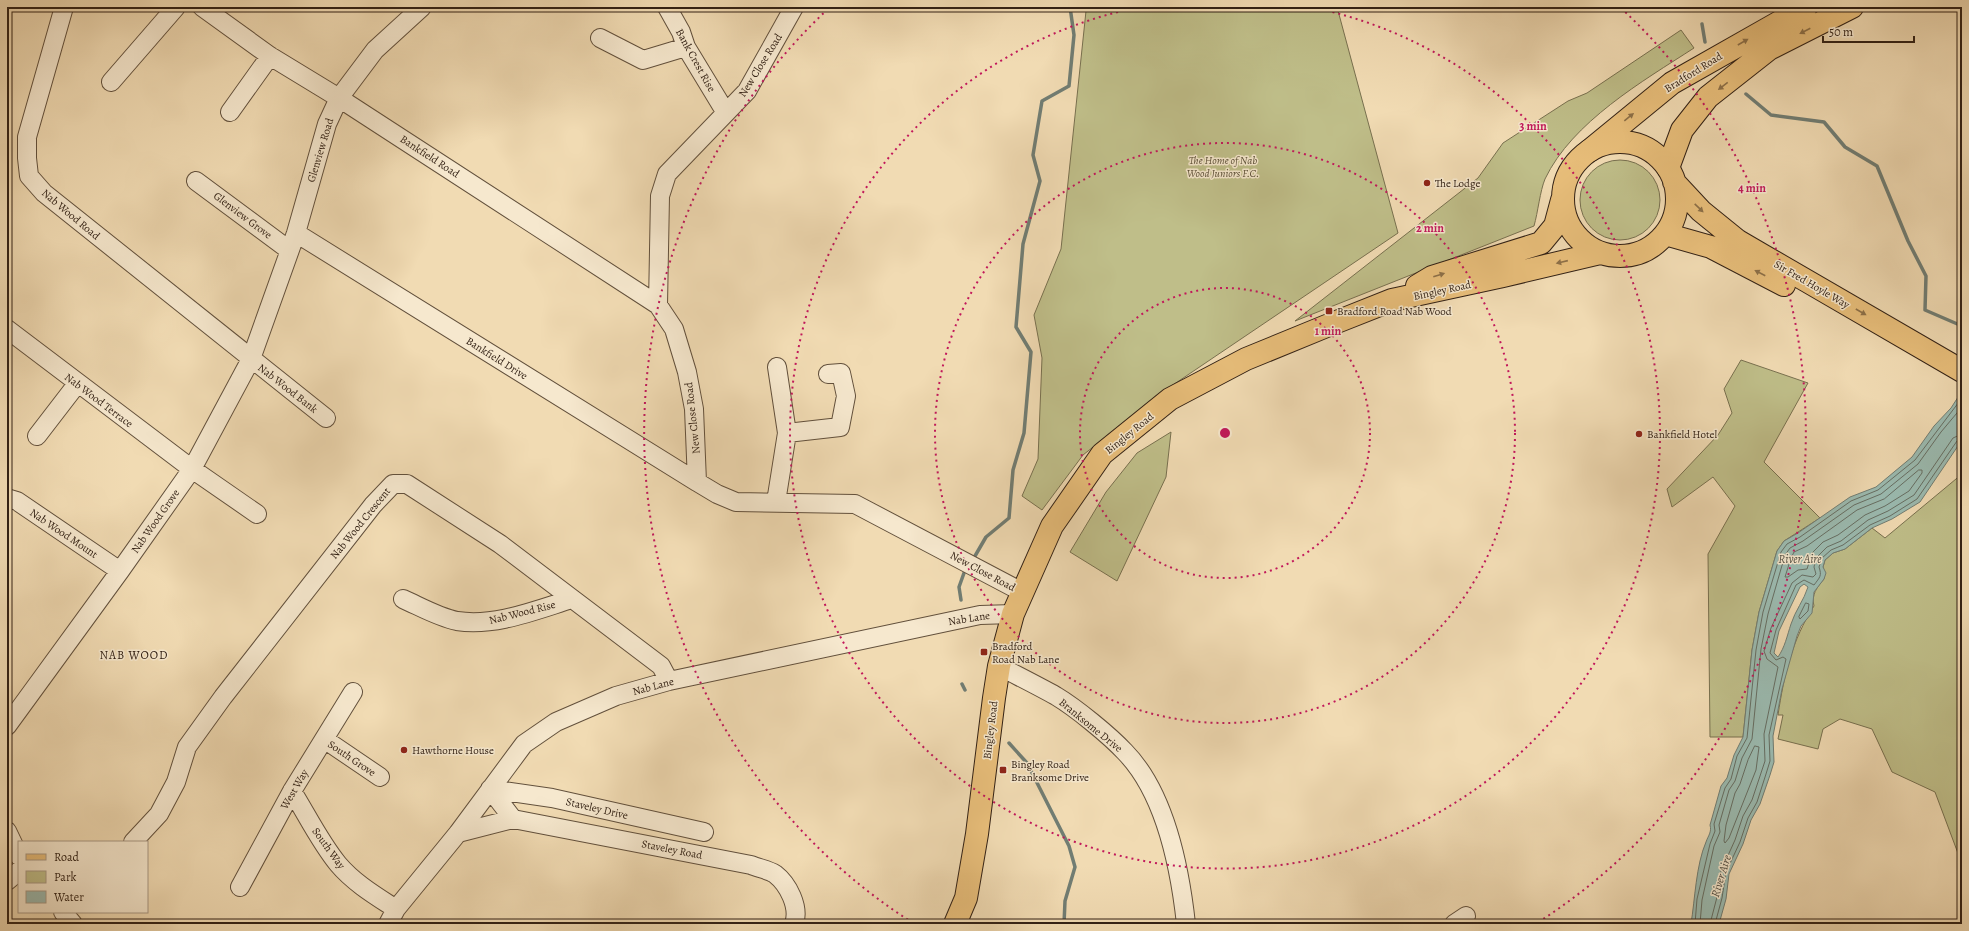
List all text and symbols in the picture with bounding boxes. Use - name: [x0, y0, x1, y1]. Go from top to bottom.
- scale bar: [1823, 18, 1914, 44]
- text: 50 m: [1829, 24, 1853, 40]
- street label: Bank Crest Rise: [672, 26, 719, 95]
- one-way arrow: [1799, 28, 1811, 34]
- street label: New Close Road: [735, 31, 786, 100]
- one-way arrow: [1737, 39, 1749, 46]
- street label: Bradford Road: [1661, 49, 1725, 96]
- one-way arrow: [1717, 82, 1728, 90]
- one-way arrow: [1624, 113, 1635, 121]
- street label: Glenview Road: [304, 116, 337, 184]
- text: 3 min: [1519, 118, 1547, 134]
- street label: Bankfield Road: [397, 132, 463, 181]
- park label: The Home of Nab Wood Juniors F.C.: [1187, 153, 1259, 181]
- place label: The Lodge: [1435, 176, 1480, 191]
- marker: The Lodge: [1422, 178, 1432, 188]
- text: 4 min: [1738, 180, 1766, 196]
- street label: Nab Wood Road: [38, 186, 103, 243]
- street label: Glenview Grove: [210, 188, 275, 242]
- one-way arrow: [1693, 204, 1704, 213]
- text: 2 min: [1416, 220, 1444, 236]
- street label: Sir Fred Hoyle Way: [1771, 257, 1852, 312]
- one-way arrow: [1556, 259, 1568, 265]
- one-way arrow: [1755, 269, 1766, 276]
- one-way arrow: [1433, 272, 1445, 278]
- street label: Bingley Road: [1412, 277, 1472, 304]
- place label: Bradford Road Nab Wood: [1337, 304, 1452, 319]
- marker: Bradford Road Nab Wood: [1324, 306, 1334, 316]
- one-way arrow: [1855, 309, 1867, 316]
- text: 1 min: [1315, 323, 1342, 339]
- street label: Bankfield Drive: [463, 334, 530, 383]
- street label: Nab Wood Bank: [255, 360, 321, 417]
- street label: Nab Wood Terrace: [61, 370, 136, 431]
- street label: New Close Road: [681, 381, 704, 455]
- street label: Bingley Road: [1102, 409, 1157, 458]
- centre of rings: [1218, 426, 1232, 440]
- place label: Bankfield Hotel: [1647, 427, 1717, 442]
- marker: Bankfield Hotel: [1634, 429, 1644, 439]
- street label: Nab Wood Crescent: [327, 484, 394, 562]
- street label: Nab Wood Grove: [128, 486, 183, 556]
- street label: Nab Wood Mount: [27, 505, 101, 562]
- street label: New Close Road: [947, 548, 1018, 595]
- water label: River Aire: [1778, 551, 1822, 567]
- street label: Nab Wood Rise: [487, 597, 557, 628]
- street label: Nab Lane: [947, 608, 991, 629]
- place label: Bradford Road Nab Lane: [992, 639, 1059, 667]
- district label: NAB WOOD: [100, 647, 168, 663]
- marker: Bradford Road Nab Lane: [979, 647, 989, 657]
- street label: Nab Lane: [631, 674, 676, 699]
- street label: Branksome Drive: [1056, 695, 1126, 756]
- street label: Bingley Road: [979, 700, 1002, 760]
- street label: South Grove: [325, 737, 379, 780]
- place label: Hawthorne House: [412, 743, 494, 758]
- marker: Hawthorne House: [399, 745, 409, 755]
- place label: Bingley Road Branksome Drive: [1011, 757, 1089, 785]
- marker: Bingley Road Branksome Drive: [998, 765, 1008, 775]
- street label: West Way: [276, 766, 312, 813]
- street label: Staveley Drive: [564, 794, 630, 823]
- street label: South Way: [308, 825, 349, 872]
- street label: Staveley Road: [640, 836, 704, 863]
- legend: [18, 841, 148, 913]
- text: Road: [54, 849, 80, 865]
- water label: River Aire: [1707, 852, 1735, 899]
- text: Park: [54, 869, 77, 885]
- text: Water: [53, 889, 84, 905]

